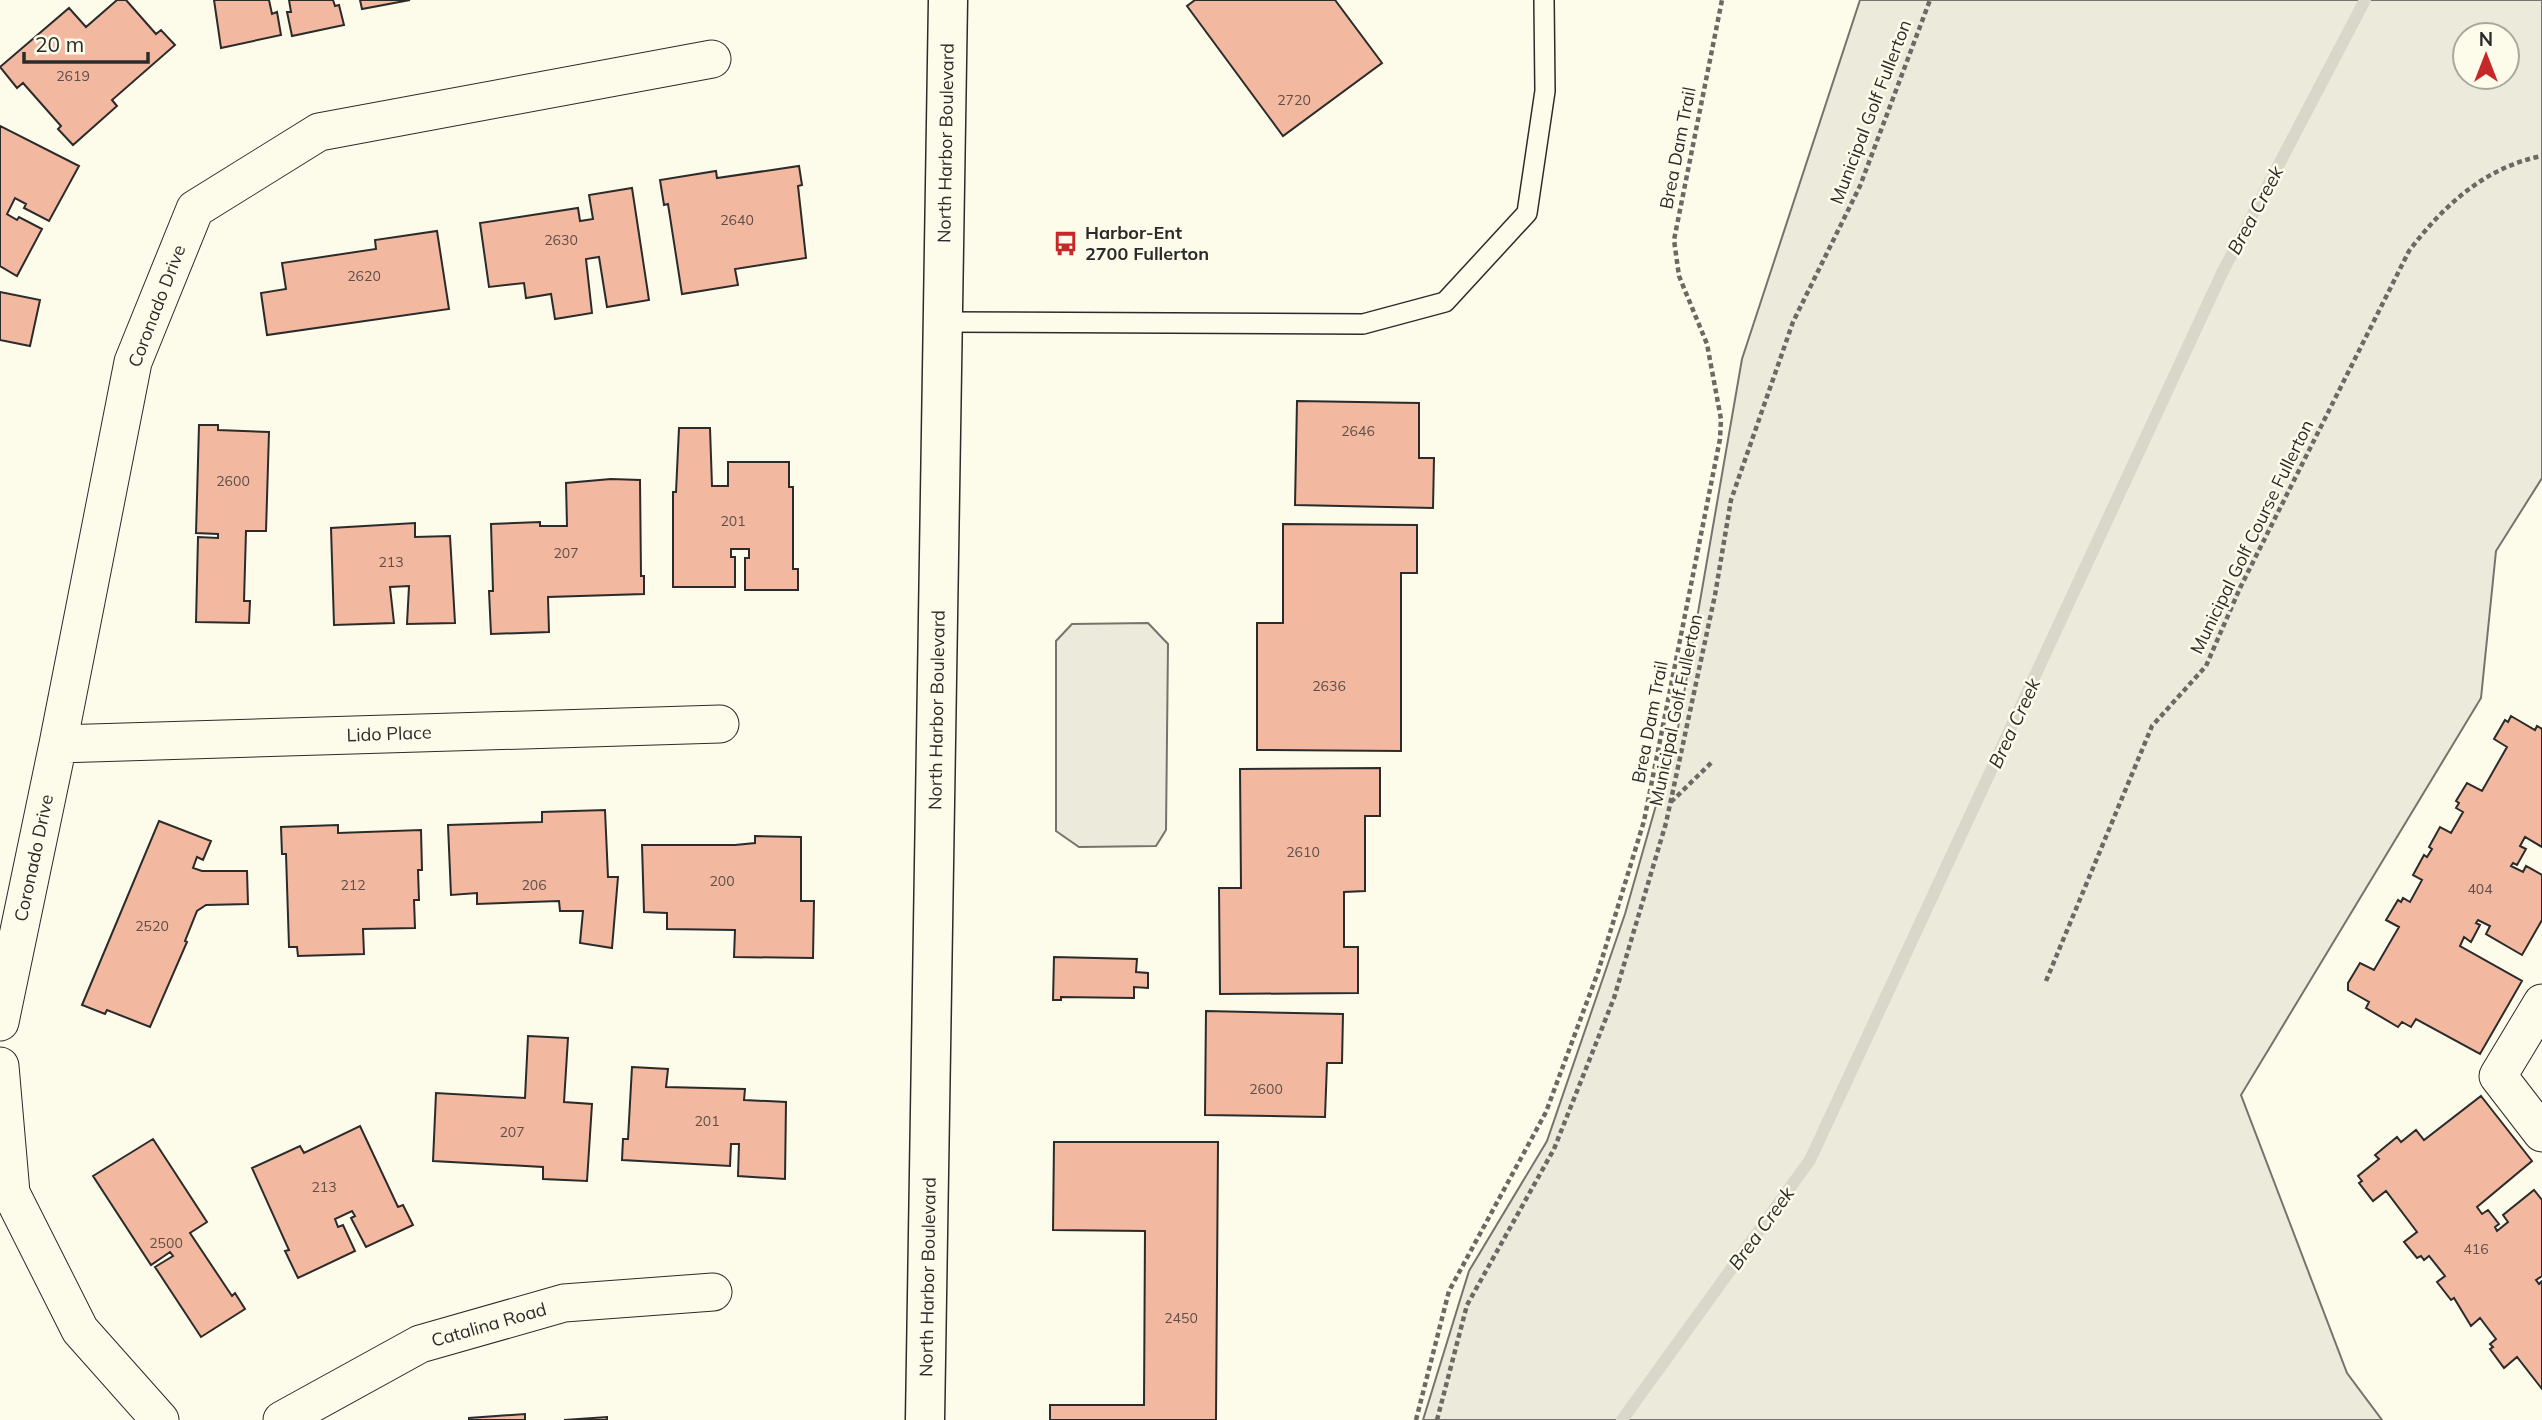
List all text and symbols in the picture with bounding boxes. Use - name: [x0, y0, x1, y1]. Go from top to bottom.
- street label: Municipal Golf Fullerton: [1825, 16, 1916, 207]
- scale bar: [24, 21, 149, 65]
- north arrow: [2451, 21, 2521, 91]
- text: N: [2479, 27, 2493, 51]
- text: 20 m: [35, 31, 84, 57]
- street label: North Harbor Boulevard: [932, 43, 959, 243]
- house number: 2619: [56, 67, 90, 85]
- street label: Brea Dam Trail: [1654, 85, 1701, 211]
- house number: 2720: [1277, 91, 1311, 109]
- water label: Brea Creek: [2222, 161, 2289, 258]
- house number: 2640: [720, 211, 754, 229]
- place label: Harbor-Ent 2700 Fullerton: [1085, 221, 1209, 265]
- bus stop icon: Harbor-Ent 2700 Fullerton: [1051, 229, 1079, 257]
- house number: 2630: [544, 231, 578, 249]
- street label: Coronado Drive: [123, 241, 190, 370]
- house number: 2620: [347, 267, 381, 285]
- street label: Municipal Golf Course Fullerton: [2185, 416, 2318, 658]
- house number: 2646: [1341, 422, 1375, 440]
- house number: 2600: [216, 472, 250, 490]
- house number: 201: [720, 512, 746, 530]
- house number: 207: [553, 544, 579, 562]
- house number: 213: [378, 553, 404, 571]
- street label: North Harbor Boulevard: [923, 610, 950, 810]
- street label: Municipal Golf Fullerton: [1644, 612, 1707, 808]
- street label: Brea Dam Trail: [1626, 659, 1673, 785]
- water label: Brea Creek: [1983, 673, 2046, 772]
- house number: 2636: [1312, 677, 1346, 695]
- street label: Lido Place: [346, 721, 432, 746]
- street label: Coronado Drive: [9, 792, 58, 924]
- house number: 2610: [1286, 843, 1320, 861]
- house number: 200: [709, 872, 735, 890]
- house number: 212: [340, 876, 366, 894]
- house number: 206: [521, 876, 547, 894]
- house number: 404: [2467, 880, 2493, 898]
- house number: 2520: [135, 917, 169, 935]
- house number: 2600: [1249, 1080, 1283, 1098]
- house number: 201: [694, 1112, 720, 1130]
- house number: 207: [499, 1123, 525, 1141]
- street label: North Harbor Boulevard: [914, 1177, 941, 1377]
- house number: 213: [311, 1178, 337, 1196]
- water label: Brea Creek: [1723, 1181, 1800, 1274]
- house number: 2500: [149, 1234, 183, 1252]
- house number: 416: [2463, 1240, 2489, 1258]
- street label: Catalina Road: [429, 1297, 549, 1352]
- house number: 2450: [1164, 1309, 1198, 1327]

